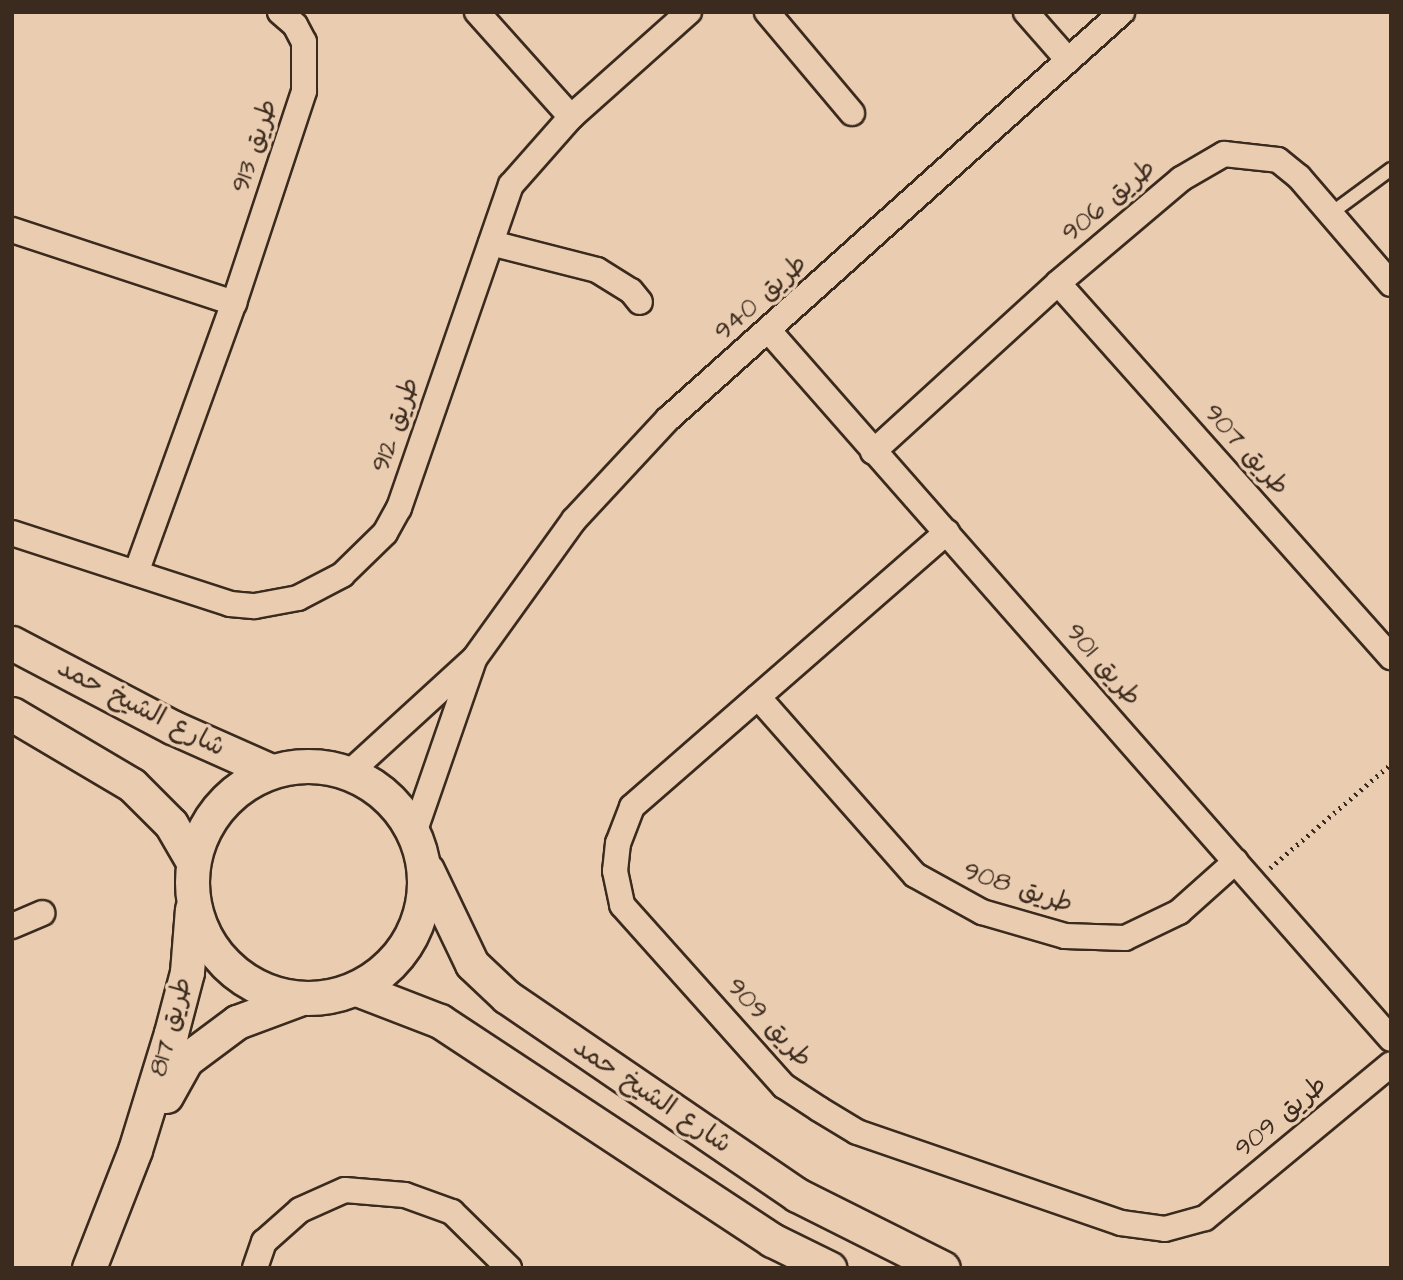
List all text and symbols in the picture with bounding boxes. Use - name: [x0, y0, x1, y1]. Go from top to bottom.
- street label: طريق 913: [225, 95, 285, 197]
- street label: طريق 906: [1056, 153, 1162, 249]
- street label: طريق 940: [708, 248, 814, 348]
- street label: طريق 912: [365, 374, 427, 476]
- street label: طريق 907: [1197, 398, 1295, 502]
- street label: طريق 901: [1059, 617, 1147, 713]
- street label: شارع الشيخ حمد: [52, 652, 230, 764]
- street label: طريق 908: [959, 856, 1077, 920]
- street label: طريق 909: [720, 972, 818, 1074]
- street label: طريق 817: [143, 974, 199, 1080]
- street label: شارع الشيخ حمد: [567, 1032, 737, 1160]
- street label: طريق 909: [1228, 1069, 1334, 1165]

